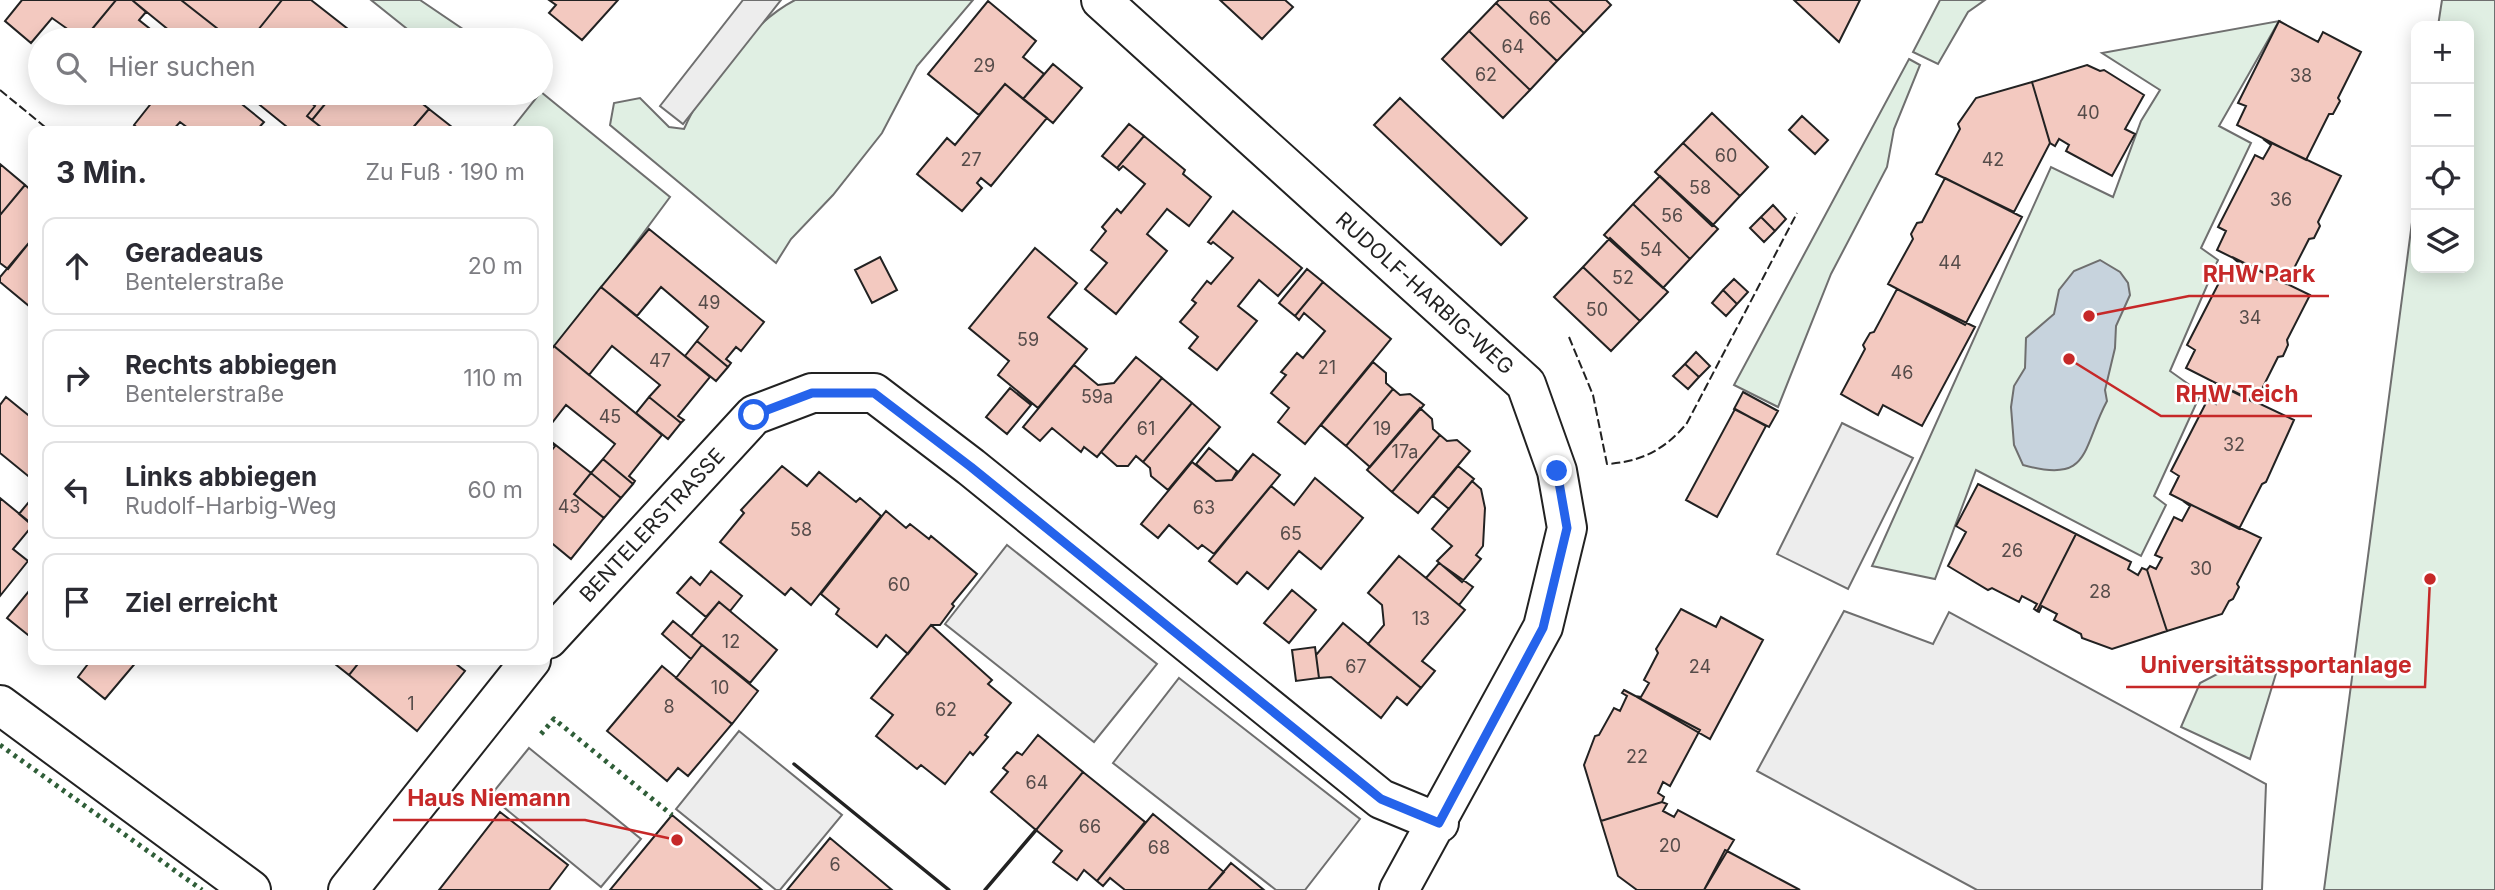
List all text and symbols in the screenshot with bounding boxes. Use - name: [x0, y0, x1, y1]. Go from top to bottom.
- house number: 66: [1529, 8, 1551, 29]
- map controls: [2411, 21, 2474, 273]
- button: +: [2411, 21, 2474, 84]
- search box: [28, 28, 553, 105]
- house number: 64: [1502, 36, 1524, 57]
- icon: search: [52, 48, 90, 86]
- text: Hier suchen: [108, 51, 256, 82]
- house number: 29: [973, 55, 995, 76]
- house number: 62: [1475, 64, 1497, 85]
- house number: 38: [2290, 65, 2312, 86]
- button: −: [2411, 84, 2474, 147]
- house number: 40: [2077, 102, 2099, 123]
- house number: 60: [1715, 145, 1737, 166]
- button: locate: [2411, 147, 2474, 210]
- house number: 27: [960, 149, 982, 170]
- house number: 42: [1982, 149, 2004, 170]
- text: 3 Min.: [56, 154, 147, 190]
- text: Zu Fuß · 190 m: [366, 158, 525, 186]
- house number: 58: [1689, 177, 1711, 198]
- house number: 36: [2270, 189, 2292, 210]
- house number: 56: [1661, 205, 1683, 226]
- street label: RUDOLF-HARBIG-WEG: [1331, 207, 1519, 379]
- button: layers: [2411, 210, 2474, 273]
- text: Geradeaus: [125, 237, 263, 268]
- house number: 54: [1640, 239, 1662, 260]
- icon: ahead: [58, 247, 96, 285]
- text: 20 m: [468, 252, 523, 280]
- house number: 44: [1938, 252, 1962, 273]
- callout: RHW Park: [2189, 252, 2329, 296]
- text: RHW Park: [2203, 260, 2316, 288]
- house number: 52: [1612, 267, 1634, 288]
- text: Bentelerstraße: [125, 268, 284, 296]
- house number: 49: [698, 292, 720, 313]
- house number: 50: [1586, 299, 1608, 320]
- house number: 34: [2239, 307, 2261, 328]
- house number: 59: [1017, 329, 1039, 350]
- text: Rechts abbiegen: [125, 349, 337, 380]
- house number: 47: [649, 350, 671, 371]
- house number: 21: [1318, 357, 1336, 378]
- icon: right: [58, 359, 96, 397]
- house number: 46: [1891, 362, 1913, 383]
- text: 110 m: [463, 364, 523, 392]
- callout: RHW Teich: [2161, 372, 2312, 416]
- text: Bentelerstraße: [125, 380, 284, 408]
- text: RHW Teich: [2176, 380, 2298, 408]
- house number: 59a: [1081, 386, 1113, 407]
- route start: [738, 399, 769, 430]
- house number: 45: [599, 406, 621, 427]
- house number: 61: [1137, 418, 1155, 439]
- house number: 19: [1373, 418, 1391, 439]
- house number: 32: [2223, 434, 2245, 455]
- house number: 17a: [1392, 441, 1418, 462]
- street label: BENTELERSTRASSE: [574, 443, 730, 607]
- route end: [1541, 455, 1572, 486]
- text: Links abbiegen: [125, 461, 317, 492]
- icon: left: [58, 471, 96, 509]
- text: 60 m: [468, 476, 523, 504]
- text: Rudolf-Harbig-Weg: [125, 492, 337, 520]
- house number: 43: [558, 496, 580, 517]
- house number: 63: [1193, 497, 1215, 518]
- house number: 58: [790, 519, 812, 540]
- house number: 65: [1280, 523, 1302, 544]
- house number: 26: [2001, 540, 2023, 561]
- house number: 30: [2190, 558, 2212, 579]
- house number: 60: [888, 574, 910, 595]
- house number: 28: [2089, 581, 2111, 602]
- icon: arrive: [58, 583, 96, 621]
- text: Ziel erreicht: [125, 587, 278, 618]
- house number: 13: [1412, 608, 1430, 629]
- house number: 12: [722, 631, 740, 652]
- callout: Universitätssportanlage: [2126, 643, 2425, 687]
- text: Universitätssportanlage: [2140, 651, 2412, 679]
- house number: 67: [1345, 656, 1367, 677]
- house number: 24: [1689, 656, 1711, 677]
- house number: 10: [711, 677, 729, 698]
- house number: 1: [407, 693, 415, 714]
- house number: 8: [663, 696, 675, 717]
- house number: 62: [935, 699, 957, 720]
- house number: 22: [1626, 746, 1648, 767]
- house number: 64: [1026, 772, 1048, 793]
- callout: Haus Niemann: [393, 776, 585, 820]
- text: Haus Niemann: [407, 784, 571, 812]
- house number: 66: [1079, 816, 1101, 837]
- house number: 20: [1659, 835, 1681, 856]
- house number: 68: [1148, 837, 1170, 858]
- house number: 6: [829, 854, 841, 875]

